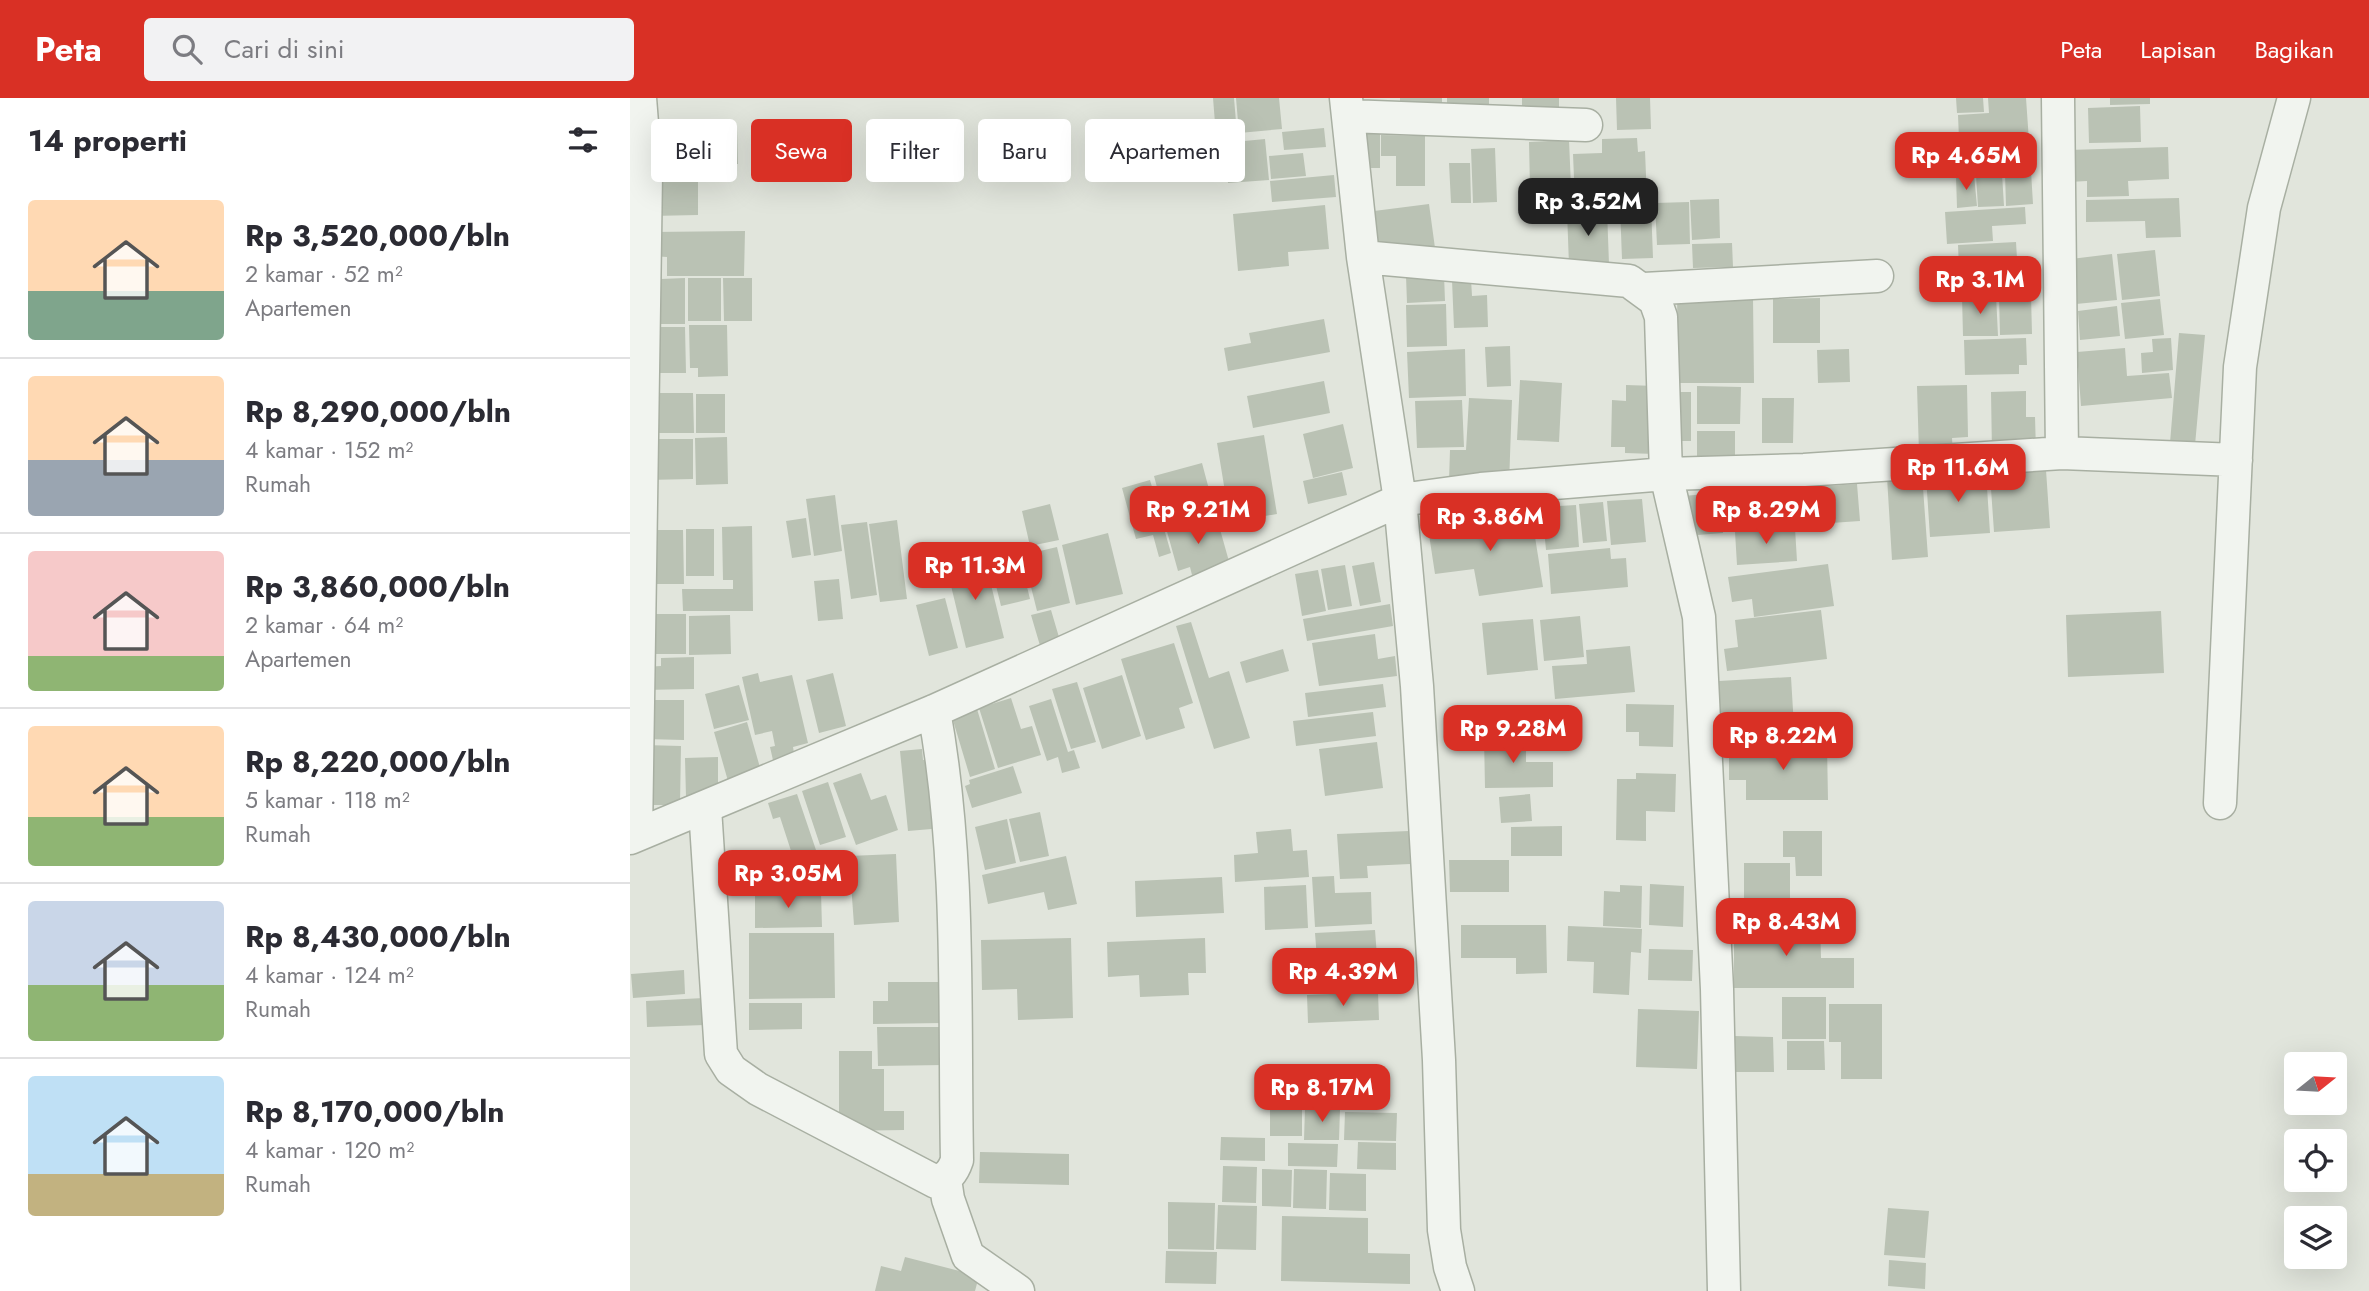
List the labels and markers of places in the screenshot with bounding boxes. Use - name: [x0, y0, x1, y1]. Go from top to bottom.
- pin: Rp 4.65M: [1894, 132, 2038, 192]
- pin: Rp 3.52M: [1516, 178, 1660, 238]
- pin: Rp 3.1M: [1915, 256, 2045, 316]
- pin: Rp 11.6M: [1886, 444, 2030, 504]
- pin: Rp 9.21M: [1126, 486, 1270, 546]
- pin: Rp 8.29M: [1694, 486, 1838, 546]
- pin: Rp 3.86M: [1418, 494, 1562, 553]
- pin: Rp 11.3M: [903, 542, 1047, 602]
- pin: Rp 9.28M: [1441, 706, 1585, 765]
- pin: Rp 8.22M: [1711, 712, 1855, 772]
- pin: Rp 3.05M: [716, 850, 860, 910]
- pin: Rp 8.43M: [1714, 898, 1858, 958]
- pin: Rp 4.39M: [1271, 948, 1415, 1008]
- pin: Rp 8.17M: [1250, 1065, 1394, 1124]

